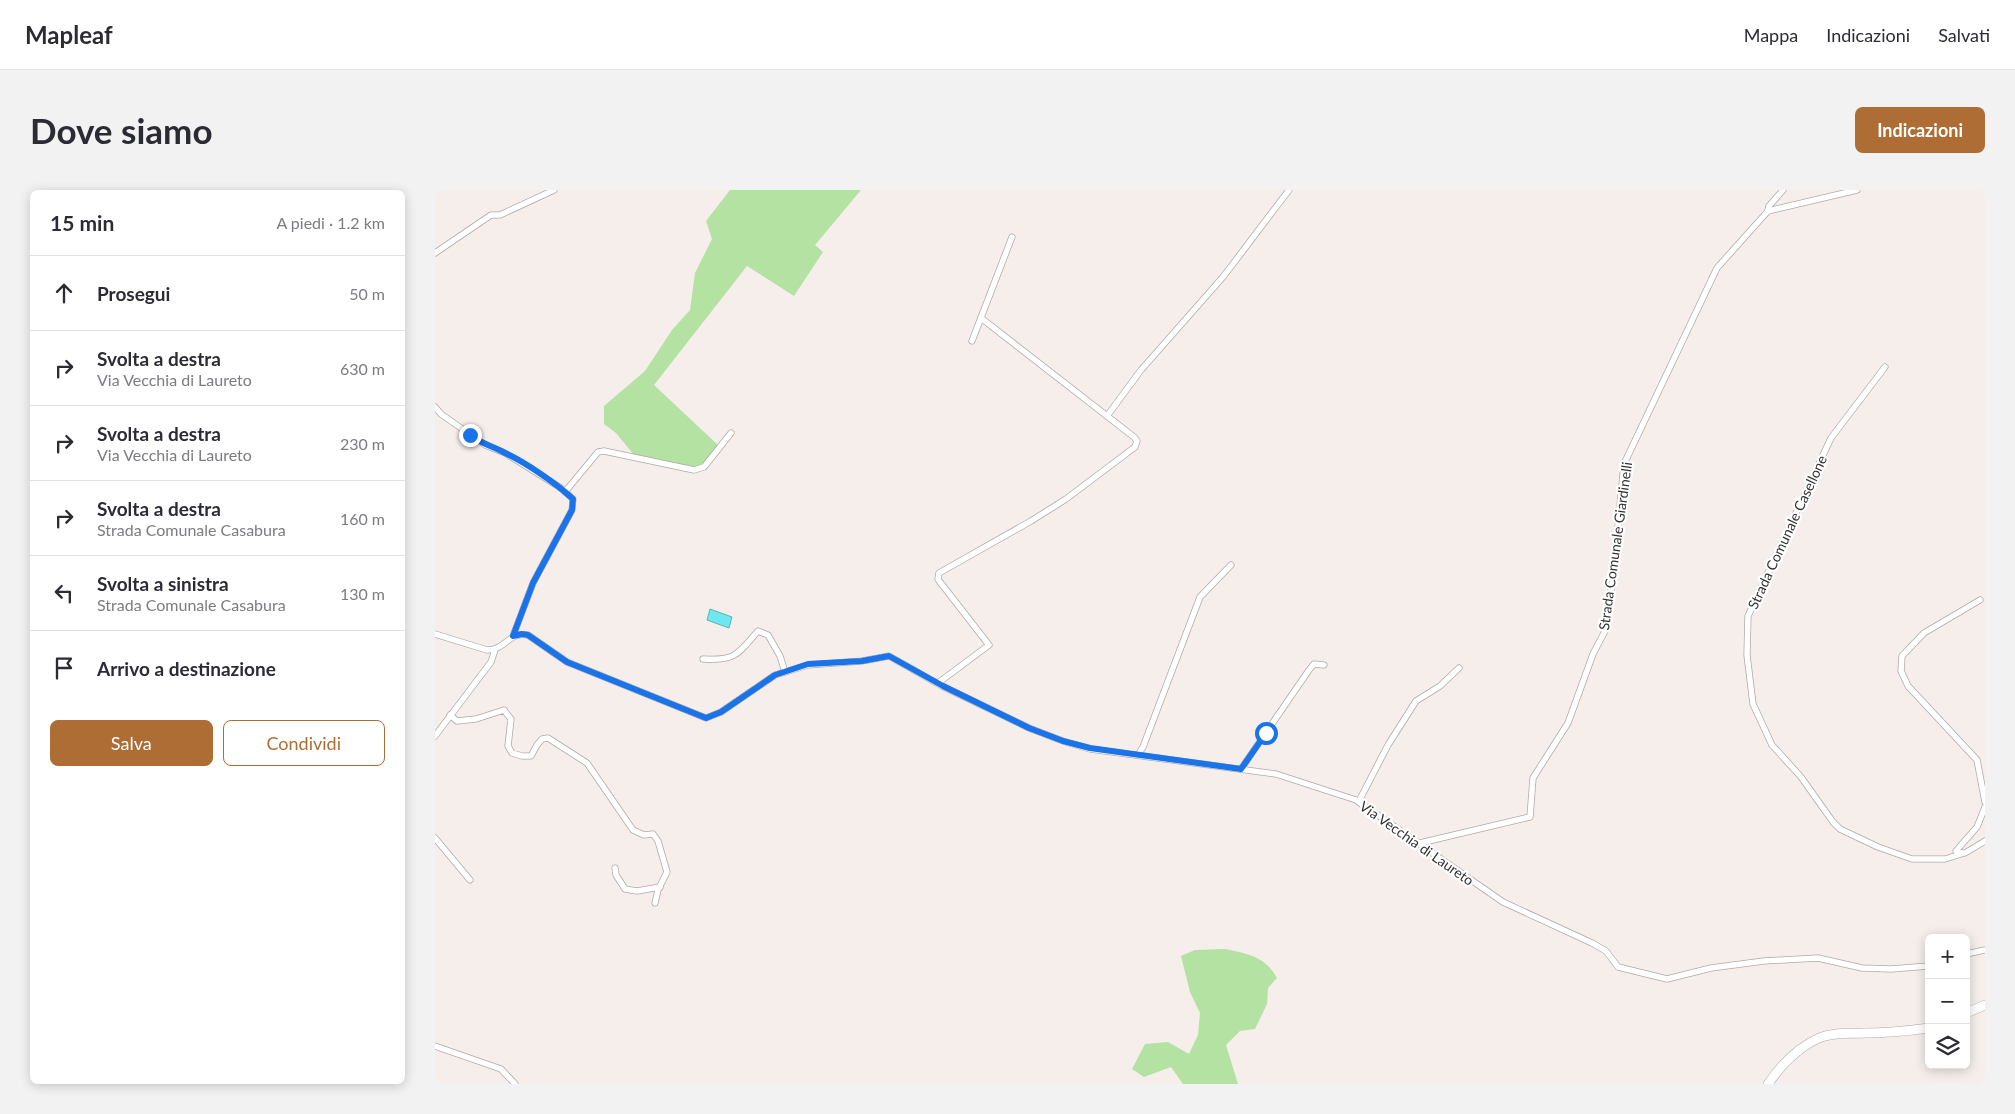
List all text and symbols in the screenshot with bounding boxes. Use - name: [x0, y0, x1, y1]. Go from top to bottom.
- text: Mapleaf: [25, 20, 113, 49]
- text: Mappa: [1744, 24, 1798, 46]
- text: Indicazioni: [1826, 24, 1910, 46]
- text: Salvati: [1938, 24, 1990, 46]
- button: Indicazioni: [1855, 107, 1985, 153]
- text: Dove siamo: [30, 109, 213, 151]
- text: 15 min: [50, 210, 114, 235]
- text: A piedi · 1.2 km: [276, 213, 385, 232]
- icon: ahead: [50, 279, 78, 307]
- text: Prosegui: [97, 282, 170, 305]
- text: 50 m: [349, 284, 385, 303]
- text: Svolta a destra: [97, 347, 221, 370]
- icon: right: [50, 354, 78, 382]
- text: 630 m: [340, 359, 385, 378]
- text: Via Vecchia di Laureto: [97, 370, 252, 389]
- text: Svolta a destra: [97, 422, 221, 445]
- route end: [459, 424, 482, 447]
- icon: right: [50, 429, 78, 457]
- text: 230 m: [340, 434, 385, 453]
- text: Via Vecchia di Laureto: [97, 445, 252, 464]
- street label: Strada Comunale Casellone: [1744, 452, 1830, 612]
- street label: Strada Comunale Giardinelli: [1595, 461, 1635, 631]
- text: Svolta a destra: [97, 497, 221, 520]
- icon: right: [50, 504, 78, 532]
- text: 160 m: [340, 509, 385, 528]
- text: Strada Comunale Casabura: [97, 520, 286, 539]
- text: Svolta a sinistra: [97, 572, 229, 595]
- icon: left: [50, 579, 78, 607]
- text: 130 m: [340, 584, 385, 603]
- text: Strada Comunale Casabura: [97, 595, 286, 614]
- icon: arrive: [50, 654, 78, 682]
- text: Arrivo a destinazione: [97, 657, 276, 680]
- button: Salva: [50, 720, 213, 766]
- button: Condividi: [223, 720, 385, 766]
- route start: [1255, 722, 1278, 745]
- street label: Via Vecchia di Laureto: [1357, 797, 1477, 889]
- map controls: [1925, 934, 1970, 1069]
- button: +: [1925, 934, 1970, 979]
- button: −: [1925, 979, 1970, 1024]
- button: layers: [1925, 1024, 1970, 1069]

